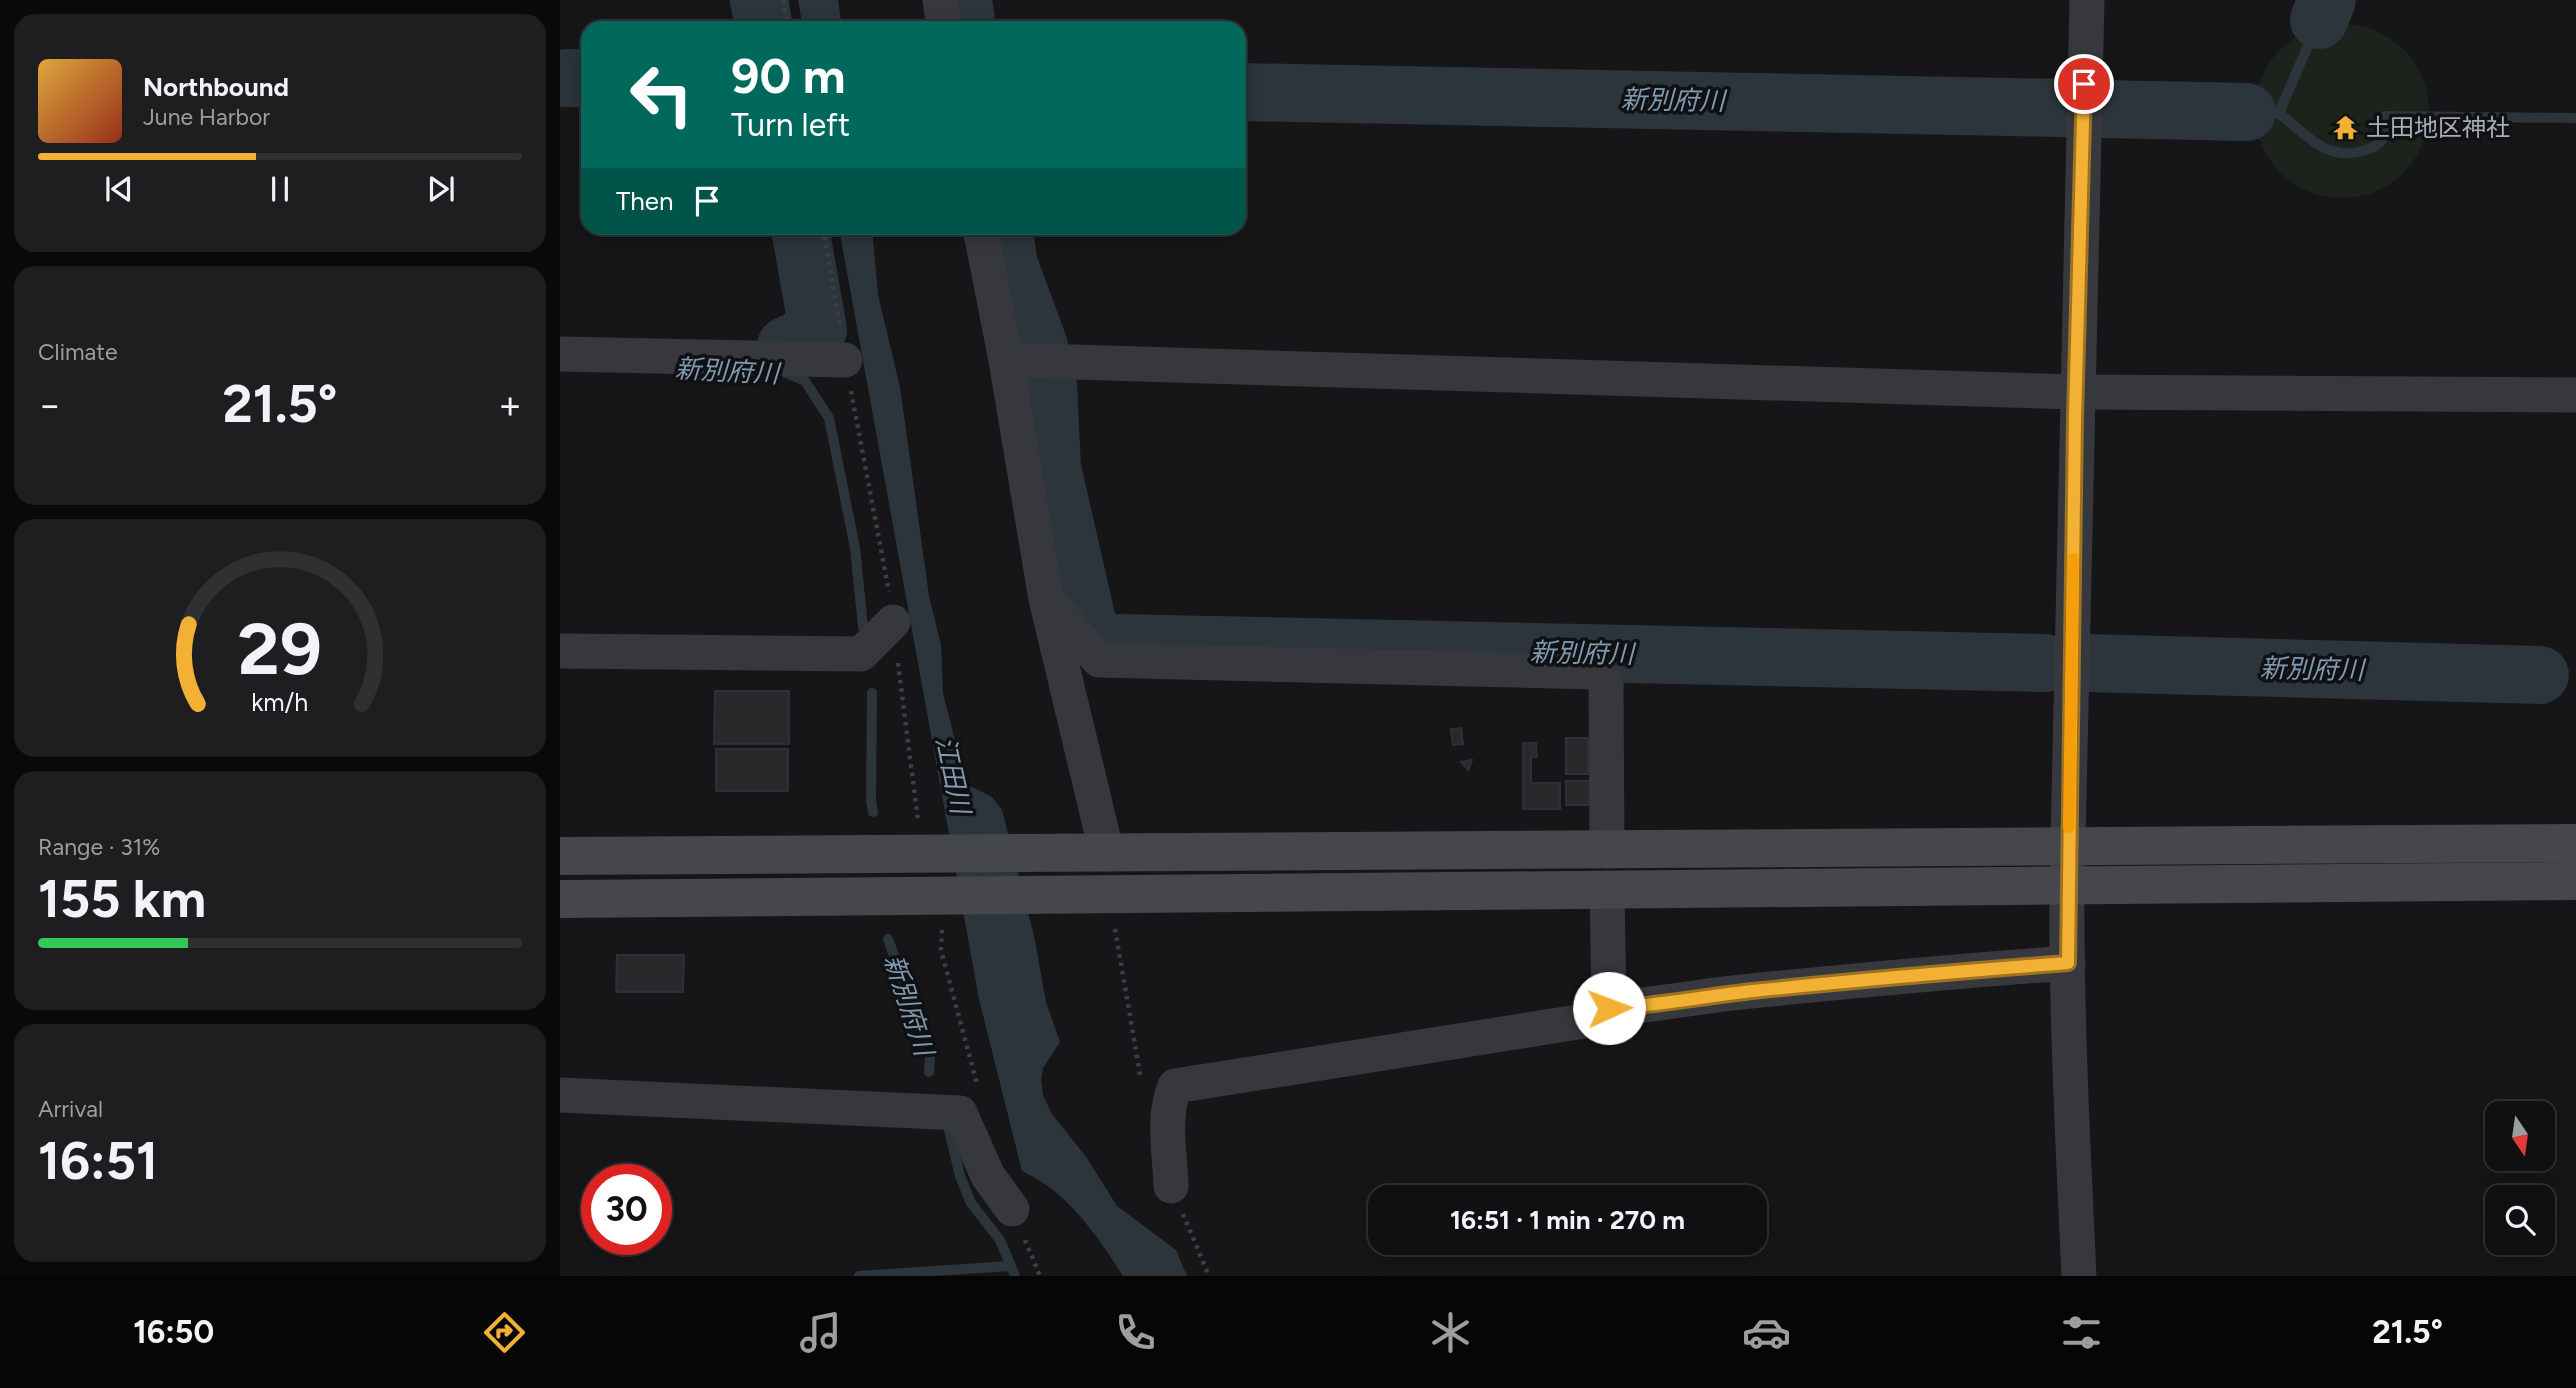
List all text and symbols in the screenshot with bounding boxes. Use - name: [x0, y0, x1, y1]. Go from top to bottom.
- text: 90 m: [731, 46, 846, 105]
- icon: left: [616, 49, 707, 140]
- pin: [2054, 54, 2114, 114]
- icon: arrive: [2065, 65, 2103, 103]
- text: Northbound: [143, 71, 289, 103]
- water label: 新別府川: [1621, 83, 1728, 117]
- text: June Harbor: [143, 103, 270, 131]
- text: Turn left: [731, 106, 850, 144]
- place label: 土田地区神社: [2366, 113, 2510, 142]
- temple icon: 土田地区神社: [2332, 114, 2360, 142]
- icon: previous: [100, 170, 138, 208]
- icon: pause: [261, 170, 299, 208]
- icon: next: [422, 170, 460, 208]
- icon: arrive: [688, 182, 726, 220]
- text: Then: [616, 185, 674, 217]
- text: Climate: [38, 338, 117, 366]
- water label: 新別府川: [674, 352, 783, 390]
- text: 21.5°: [223, 373, 337, 435]
- text: −: [38, 382, 62, 428]
- text: +: [498, 382, 522, 428]
- text: 29: [238, 605, 322, 692]
- water label: 新別府川: [1530, 636, 1637, 670]
- water label: 新別府川: [2260, 652, 2367, 686]
- text: km/h: [251, 687, 309, 717]
- water label: 江田川: [929, 734, 977, 819]
- text: Range · 31%: [38, 833, 160, 861]
- text: 155 km: [38, 868, 206, 930]
- water label: 新別府川: [878, 951, 941, 1062]
- position arrow: [1572, 971, 1646, 1045]
- text: Arrival: [38, 1095, 103, 1123]
- north arrow: [2485, 1101, 2555, 1171]
- map controls: [2485, 1101, 2555, 1255]
- text: 16:51: [38, 1130, 158, 1192]
- speed limit sign: 30: [581, 1164, 672, 1255]
- button: search: [2485, 1185, 2555, 1255]
- text: 16:51 · 1 min · 270 m: [1450, 1204, 1685, 1236]
- icon: directions: [480, 1308, 529, 1357]
- icon: music: [796, 1308, 845, 1357]
- icon: phone: [1111, 1308, 1160, 1357]
- icon: climate: [1426, 1308, 1475, 1357]
- icon: car: [1742, 1308, 1791, 1357]
- icon: filters: [2057, 1308, 2106, 1357]
- text: 16:50: [133, 1313, 214, 1351]
- text: 21.5°: [2372, 1313, 2443, 1351]

